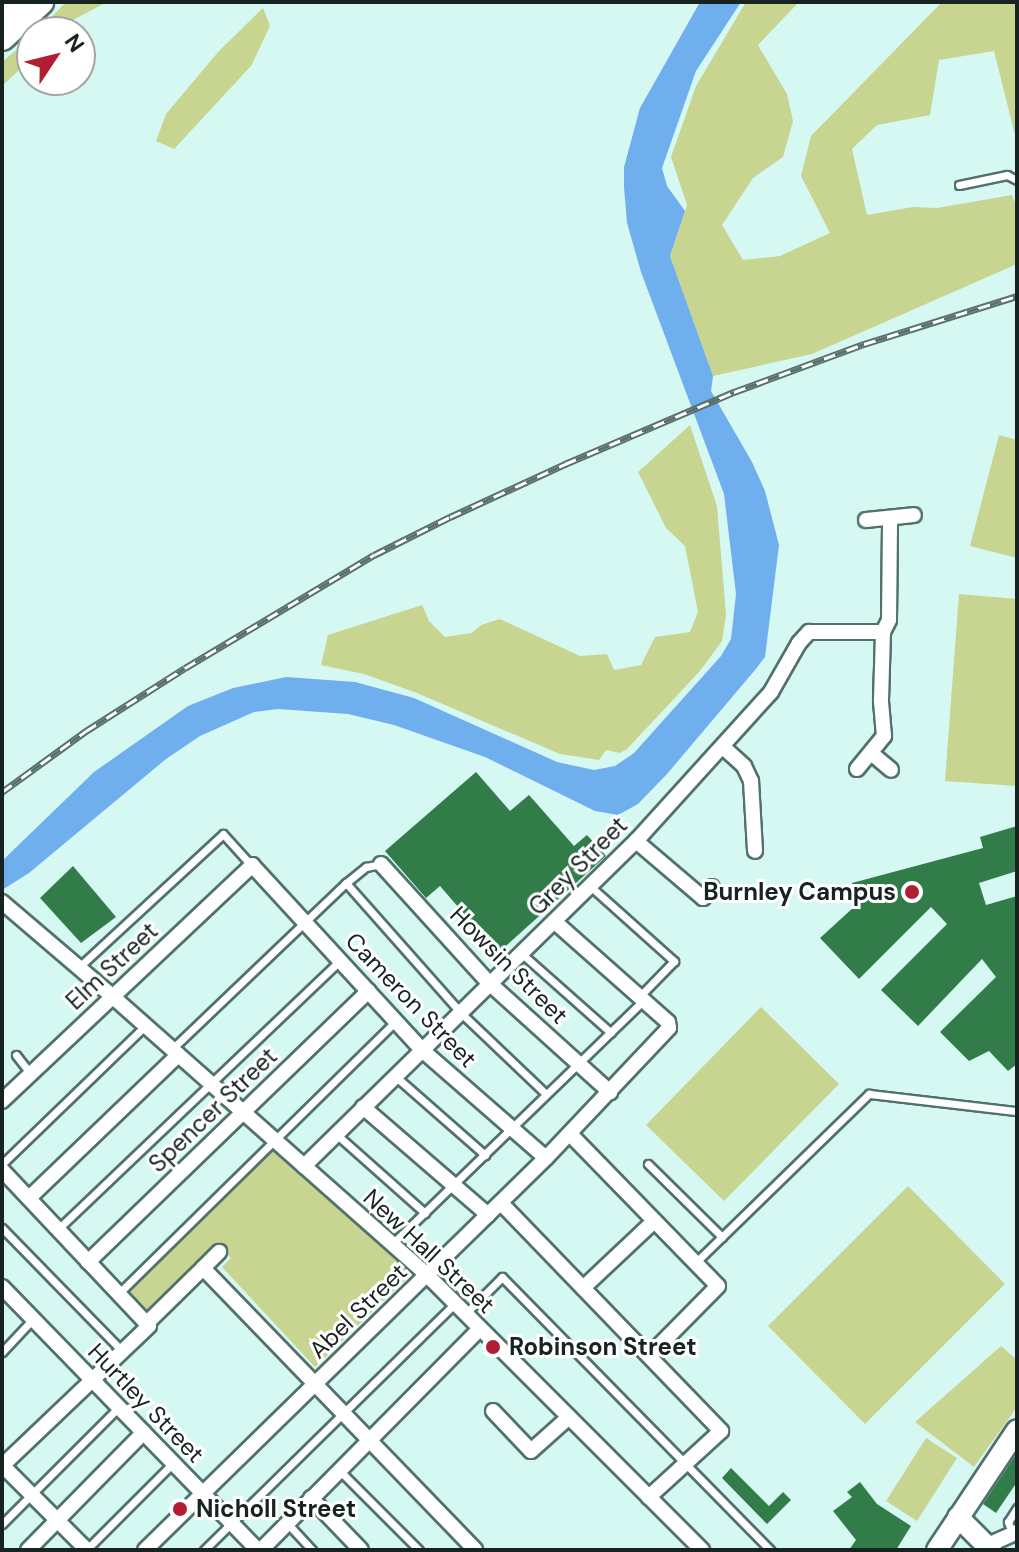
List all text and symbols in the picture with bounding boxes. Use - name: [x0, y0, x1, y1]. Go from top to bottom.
- north arrow: [16, 16, 96, 96]
- text: N: [58, 28, 91, 58]
- street label: Grey Street: [523, 811, 633, 921]
- place label: Burnley Campus: [703, 878, 896, 906]
- marker: Burnley Campus: [903, 883, 921, 901]
- street label: Howsin Street: [444, 900, 574, 1030]
- street label: Elm Street: [60, 916, 164, 1016]
- street label: Cameron Street: [339, 927, 483, 1073]
- street label: Spencer Street: [143, 1042, 283, 1178]
- street label: New Hall Street: [357, 1183, 501, 1319]
- street label: Abel Street: [303, 1257, 413, 1365]
- place label: Robinson Street: [509, 1333, 697, 1361]
- street label: Hurtley Street: [82, 1337, 210, 1469]
- marker: Robinson Street: [484, 1338, 502, 1356]
- place label: Nicholl Street: [196, 1495, 356, 1523]
- marker: Nicholl Street: [171, 1500, 189, 1518]

